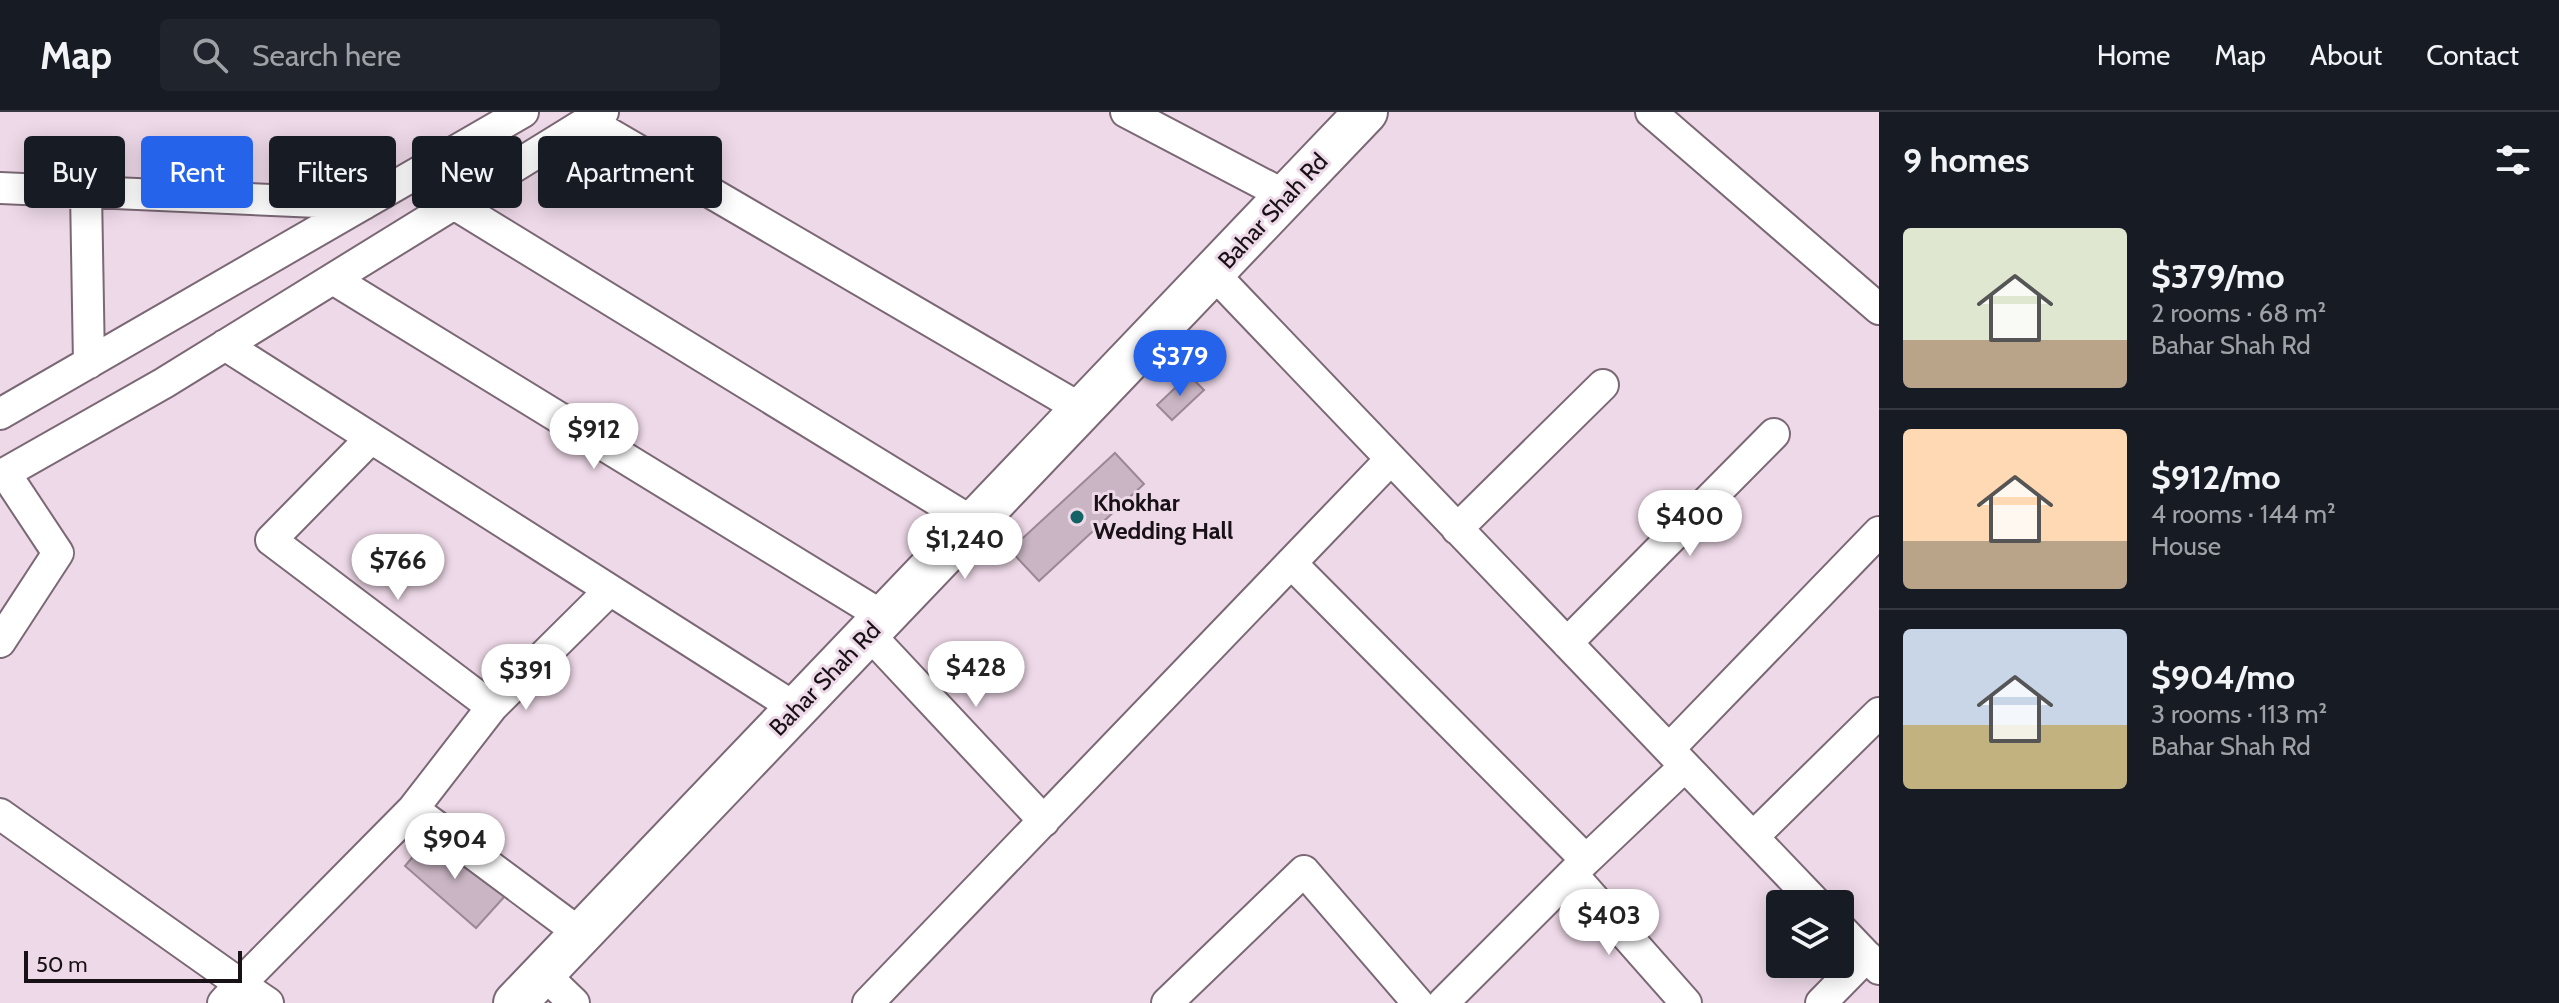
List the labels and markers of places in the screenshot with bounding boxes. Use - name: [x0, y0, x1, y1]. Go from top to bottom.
- pin: $379: [1133, 330, 1227, 398]
- pin: $912: [547, 403, 641, 471]
- place label: Khokhar Wedding Hall: [1093, 488, 1233, 545]
- pin: $400: [1643, 490, 1737, 558]
- marker: Khokhar Wedding Hall: [1068, 508, 1086, 526]
- pin: $1,240: [900, 513, 1030, 581]
- pin: $766: [351, 534, 445, 602]
- pin: $428: [929, 641, 1023, 709]
- pin: $391: [479, 644, 573, 712]
- pin: $904: [408, 813, 502, 881]
- pin: $403: [1562, 889, 1656, 957]

